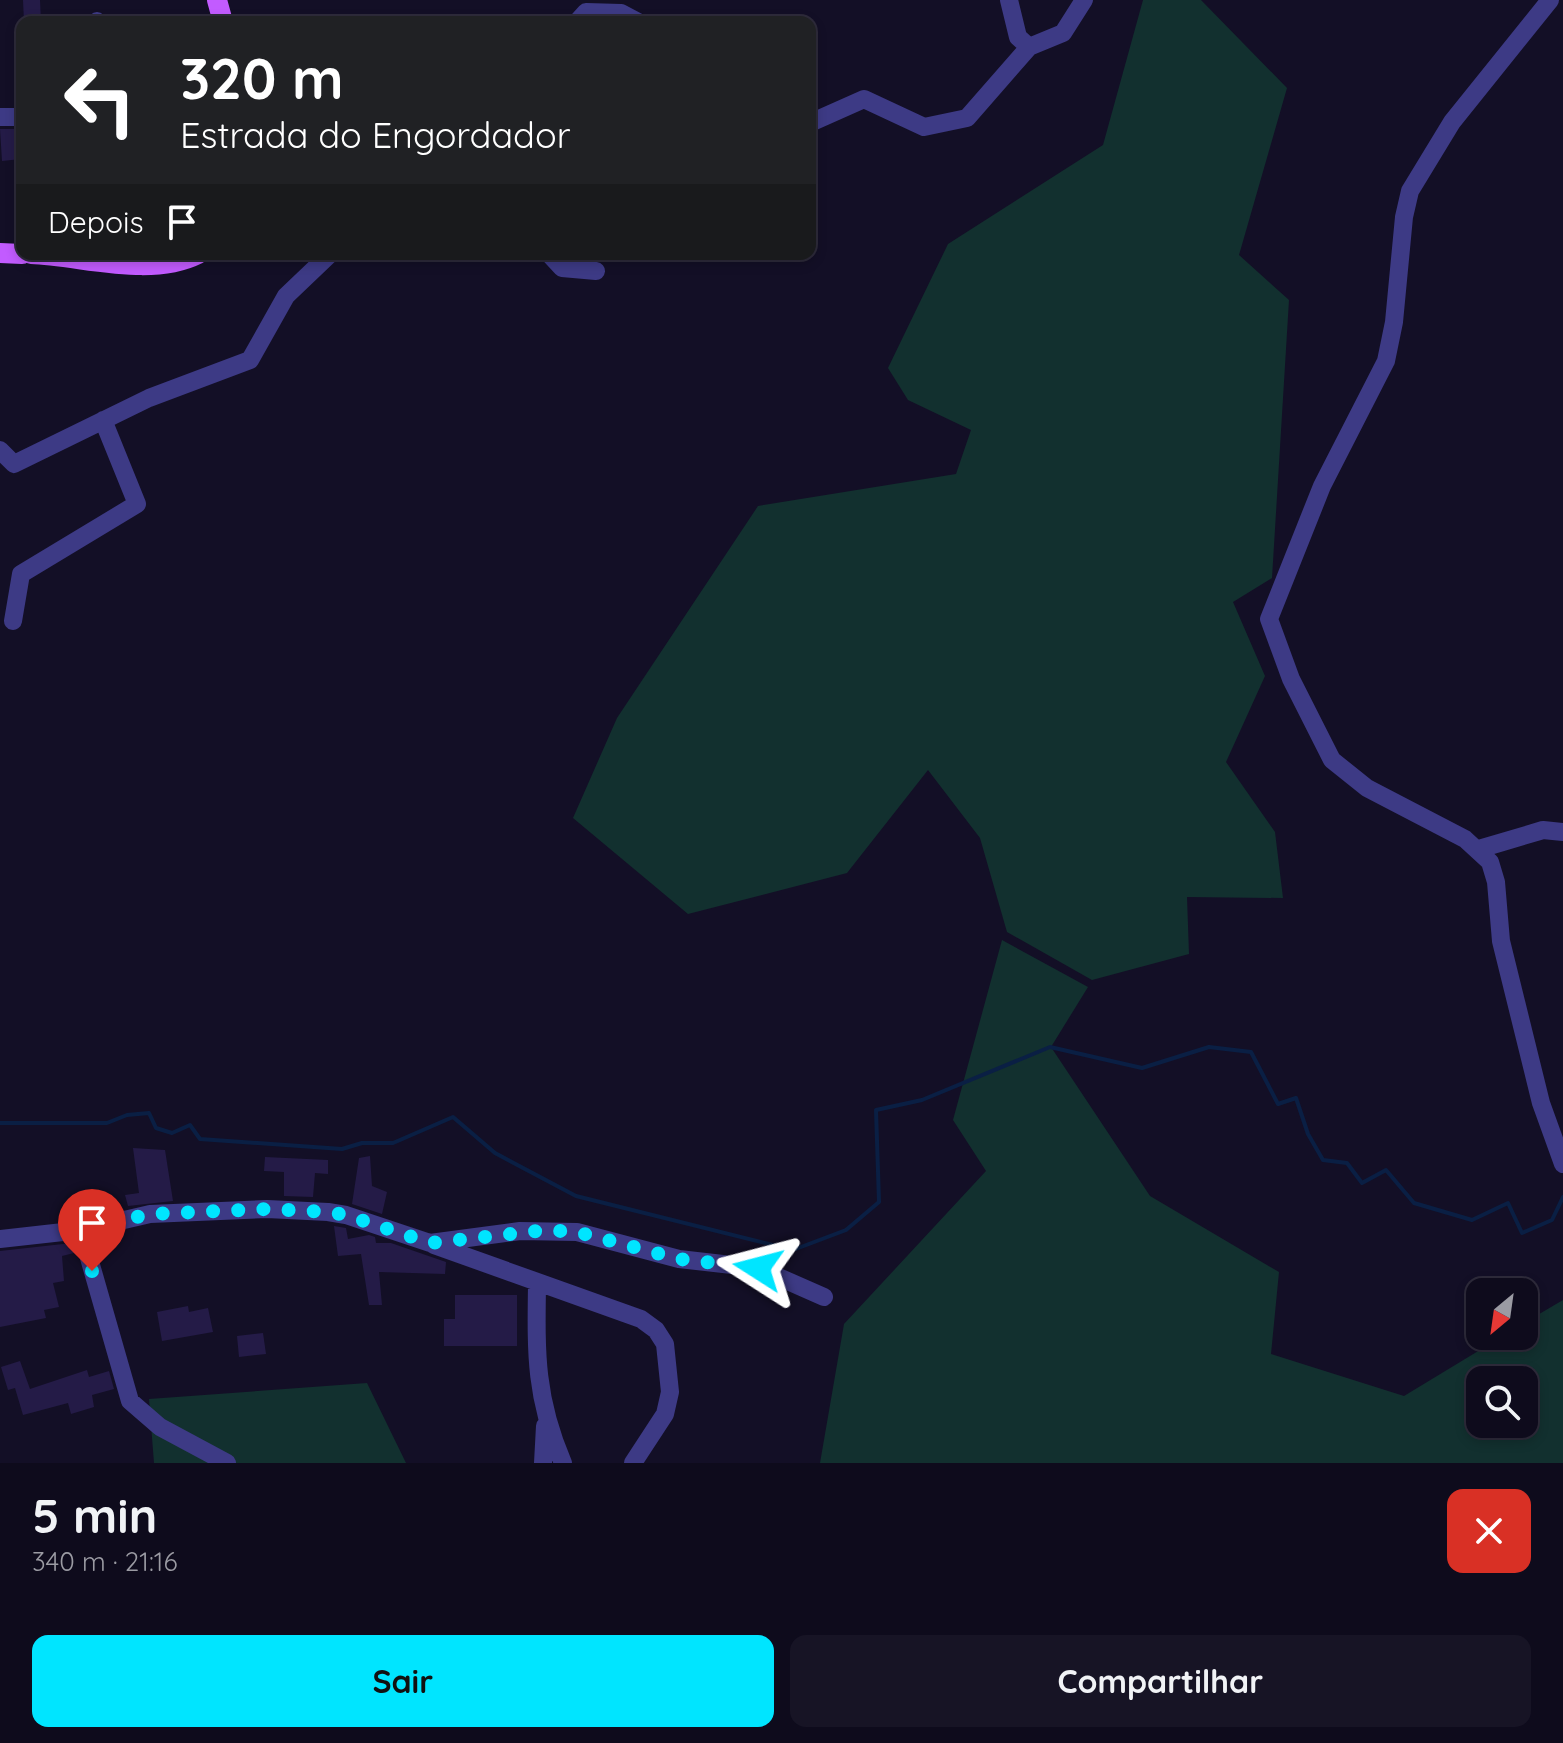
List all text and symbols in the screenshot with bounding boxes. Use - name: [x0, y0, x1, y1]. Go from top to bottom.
- text: 320 m: [180, 43, 344, 113]
- icon: left: [48, 48, 152, 152]
- text: Estrada do Engordador: [180, 112, 571, 157]
- icon: arrive: [160, 200, 204, 244]
- text: Depois: [48, 203, 144, 241]
- pin: [58, 1189, 126, 1271]
- icon: arrive: [70, 1201, 114, 1245]
- position arrow: [716, 1226, 800, 1310]
- north arrow: [1466, 1278, 1538, 1350]
- map controls: [1466, 1278, 1538, 1438]
- button: search: [1466, 1366, 1538, 1438]
- text: 5 min: [32, 1485, 157, 1545]
- button: close: [1447, 1489, 1531, 1573]
- text: 340 m · 21:16: [32, 1545, 177, 1578]
- button: Sair: [32, 1635, 774, 1727]
- button: Compartilhar: [790, 1635, 1531, 1727]

